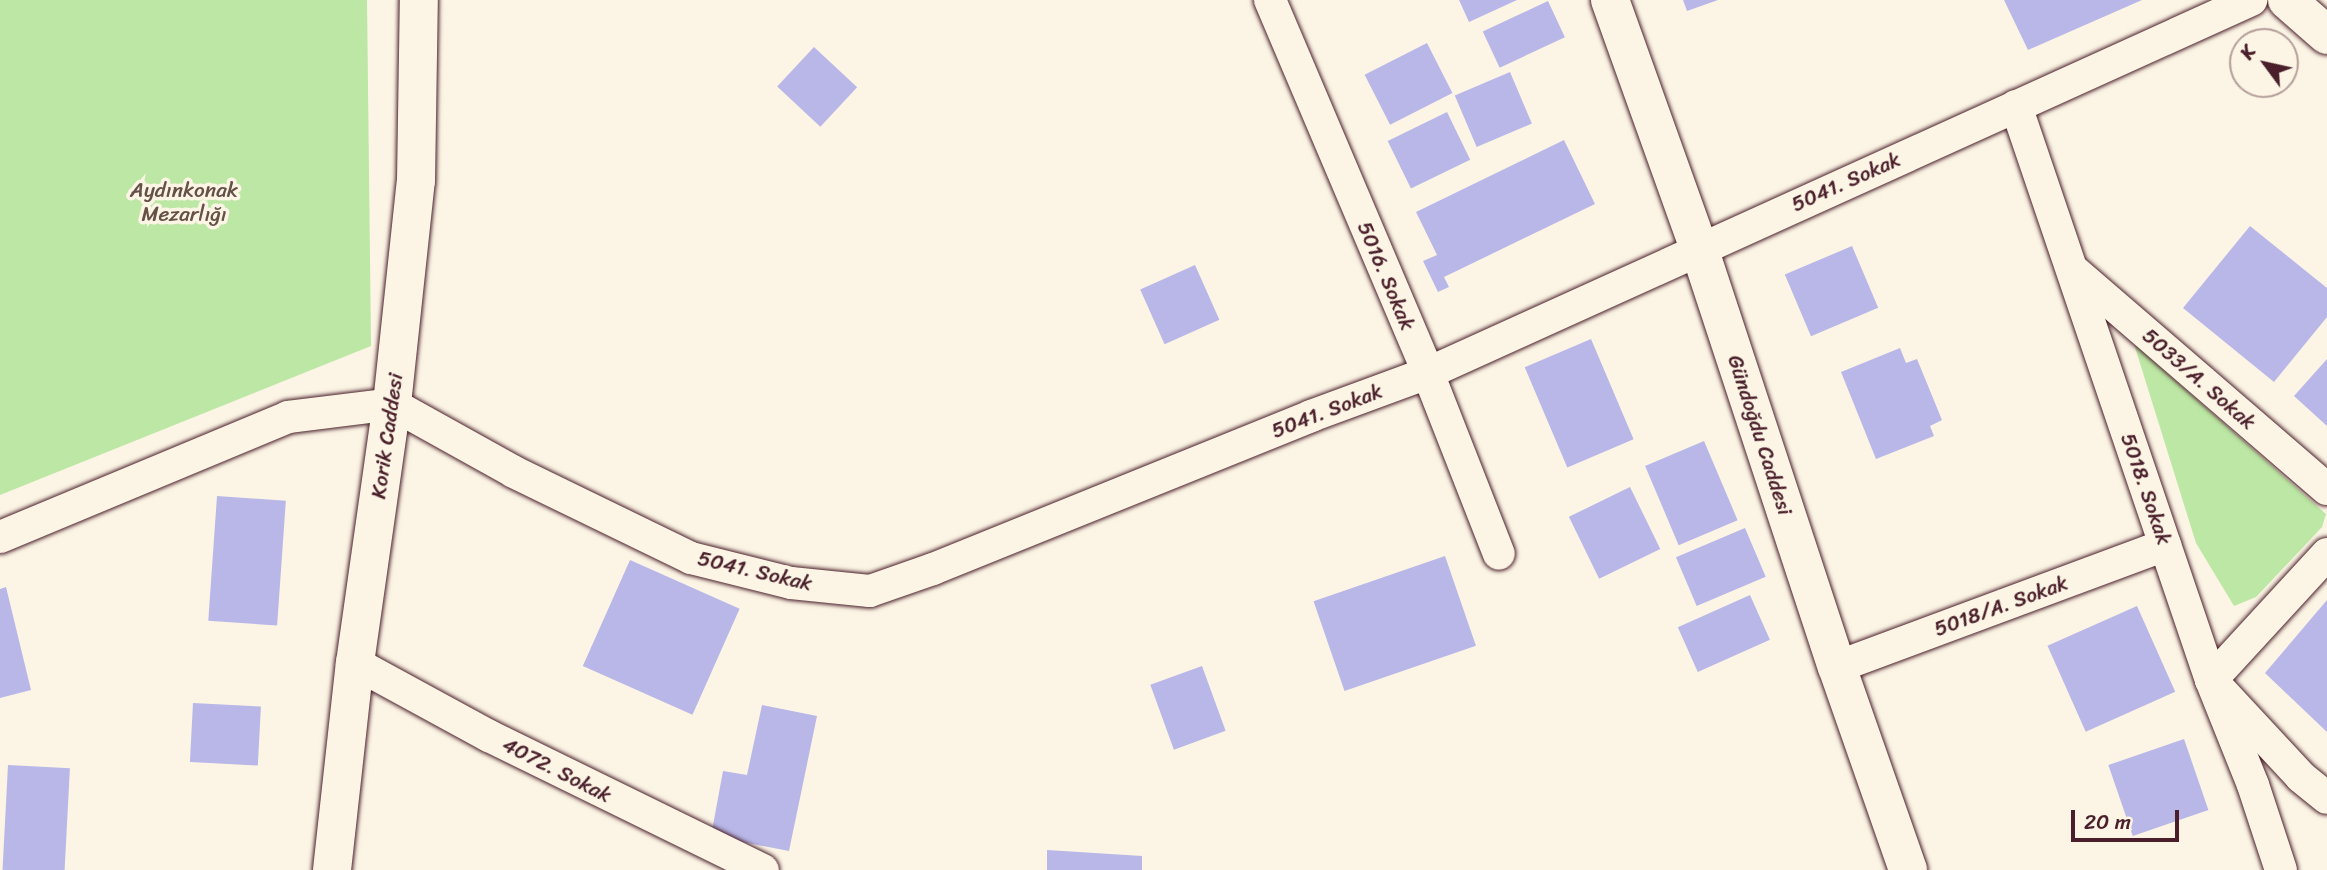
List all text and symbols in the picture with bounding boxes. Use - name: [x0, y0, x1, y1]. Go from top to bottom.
- north arrow: [2229, 28, 2299, 98]
- text: K: [2231, 39, 2265, 66]
- street label: 5041. Sokak: [1788, 147, 1904, 217]
- park label: Aydınkonak Mezarlığı: [130, 177, 238, 227]
- street label: 5016. Sokak: [1352, 218, 1420, 334]
- street label: 5033/A. Sokak: [2137, 323, 2261, 435]
- street label: Gündoğdu Caddesi: [1722, 352, 1798, 518]
- street label: Korik Caddesi: [366, 372, 408, 500]
- street label: 5041. Sokak: [1268, 378, 1386, 444]
- street label: 5018. Sokak: [2115, 430, 2177, 548]
- street label: 5041. Sokak: [695, 546, 815, 596]
- street label: 5018/A. Sokak: [1931, 570, 2071, 642]
- street label: 4072. Sokak: [498, 732, 616, 808]
- scale bar: [2075, 796, 2184, 840]
- text: 20 m: [2084, 803, 2131, 841]

